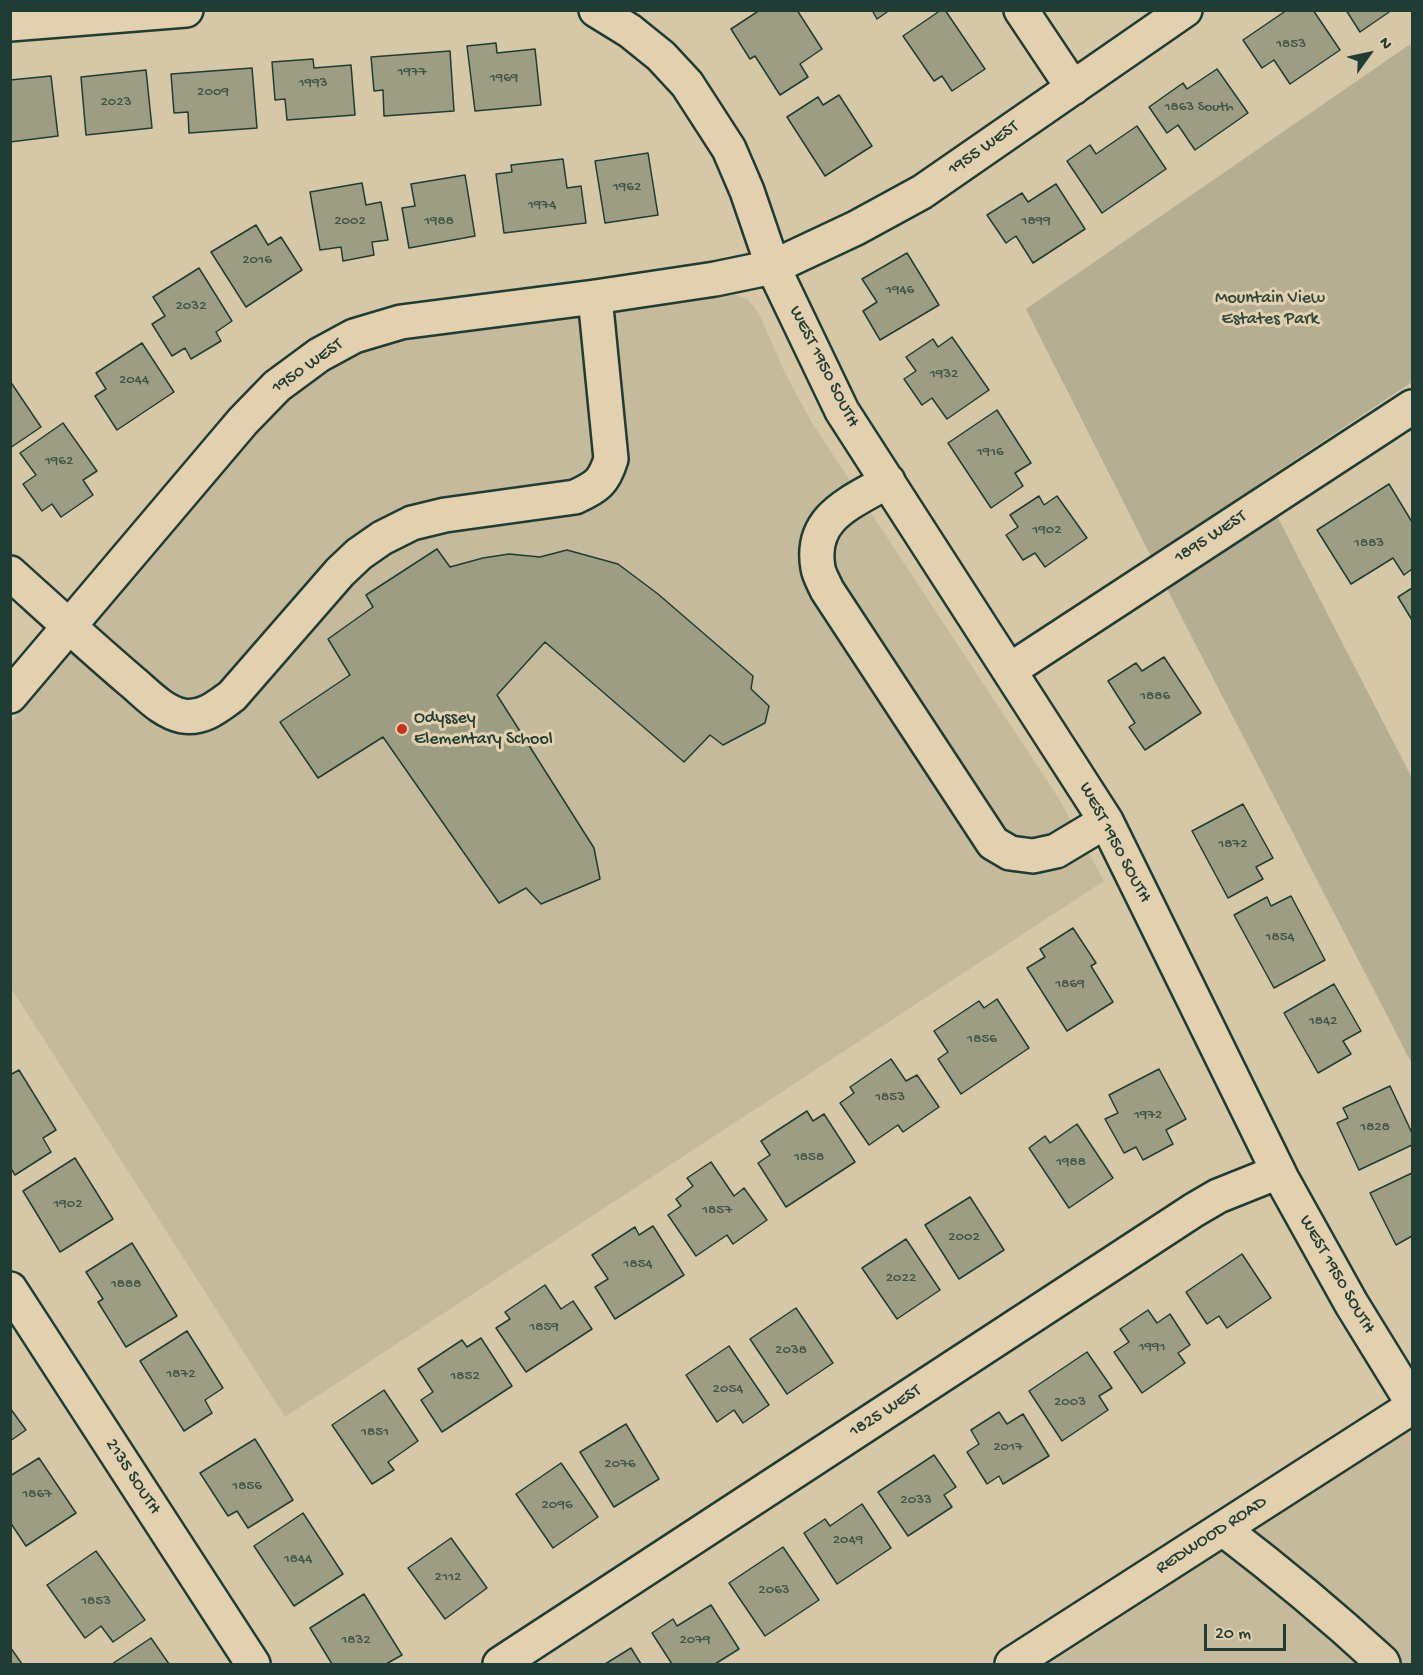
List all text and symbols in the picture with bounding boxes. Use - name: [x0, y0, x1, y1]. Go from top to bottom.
- north arrow: [1339, 24, 1399, 84]
- text: N: [1374, 34, 1395, 53]
- house number: 1853: [1276, 36, 1306, 54]
- house number: 1977: [397, 64, 427, 82]
- house number: 1969: [490, 70, 518, 88]
- house number: 1993: [299, 75, 327, 93]
- house number: 2009: [197, 84, 229, 102]
- house number: 2023: [100, 94, 132, 112]
- house number: 1863 South: [1164, 99, 1234, 117]
- street label: 1955 WEST: [945, 117, 1023, 181]
- house number: 1962: [613, 179, 641, 197]
- house number: 1974: [528, 197, 556, 215]
- house number: 2002: [334, 213, 366, 231]
- house number: 1988: [424, 213, 454, 231]
- house number: 1899: [1021, 213, 1051, 231]
- house number: 2016: [242, 252, 272, 270]
- house number: 1946: [886, 282, 914, 300]
- park label: Mountain View Estates Park: [1215, 288, 1325, 330]
- house number: 2032: [175, 298, 207, 316]
- street label: WEST 1950 SOUTH: [783, 303, 863, 431]
- street label: 1950 WEST: [268, 335, 348, 399]
- house number: 1932: [930, 366, 958, 384]
- house number: 2044: [119, 372, 149, 390]
- house number: 1916: [976, 444, 1004, 462]
- house number: 1962: [45, 453, 73, 471]
- street label: 1895 WEST: [1171, 507, 1251, 569]
- house number: 1902: [1032, 522, 1062, 540]
- house number: 1883: [1354, 535, 1384, 553]
- house number: 1886: [1140, 688, 1170, 706]
- place label: Odyssey Elementary School: [414, 708, 553, 750]
- marker: Odyssey Elementary School: [395, 722, 409, 736]
- street label: WEST 1950 SOUTH: [1073, 779, 1155, 907]
- house number: 1872: [1218, 836, 1248, 854]
- house number: 1854: [1265, 929, 1295, 947]
- house number: 1869: [1055, 976, 1085, 994]
- house number: 1842: [1309, 1013, 1337, 1031]
- house number: 1856: [967, 1031, 997, 1049]
- house number: 1853: [875, 1089, 905, 1107]
- house number: 1972: [1134, 1107, 1162, 1125]
- house number: 1828: [1360, 1119, 1390, 1137]
- house number: 1858: [794, 1149, 824, 1167]
- house number: 1988: [1056, 1154, 1086, 1172]
- house number: 1902: [53, 1196, 83, 1214]
- house number: 1857: [702, 1202, 732, 1220]
- street label: WEST 1950 SOUTH: [1293, 1212, 1379, 1338]
- house number: 2002: [948, 1229, 980, 1247]
- house number: 1854: [623, 1256, 653, 1274]
- house number: 2022: [886, 1270, 916, 1288]
- house number: 1888: [111, 1276, 141, 1294]
- house number: 1859: [529, 1319, 559, 1337]
- house number: 1991: [1138, 1339, 1166, 1357]
- house number: 2038: [775, 1342, 807, 1360]
- house number: 1872: [166, 1366, 196, 1384]
- house number: 1852: [450, 1368, 480, 1386]
- house number: 2054: [713, 1381, 743, 1399]
- street label: 1825 WEST: [846, 1381, 926, 1443]
- house number: 2003: [1054, 1394, 1086, 1412]
- house number: 1851: [361, 1424, 389, 1442]
- street label: 2135 SOUTH: [100, 1435, 164, 1519]
- house number: 2017: [993, 1439, 1023, 1457]
- house number: 2076: [604, 1456, 636, 1474]
- house number: 1856: [232, 1478, 262, 1496]
- house number: 1867: [22, 1486, 52, 1504]
- house number: 2033: [900, 1492, 932, 1510]
- street label: REDWOOD ROAD: [1152, 1492, 1272, 1580]
- house number: 2096: [542, 1497, 572, 1515]
- house number: 2049: [833, 1532, 863, 1550]
- house number: 1844: [284, 1551, 312, 1569]
- house number: 2112: [435, 1569, 461, 1587]
- house number: 2063: [758, 1582, 790, 1600]
- house number: 1853: [81, 1593, 111, 1611]
- scale bar: [1207, 1612, 1290, 1650]
- text: 20 m: [1215, 1624, 1251, 1645]
- house number: 1832: [341, 1632, 371, 1650]
- house number: 2079: [679, 1632, 711, 1650]

